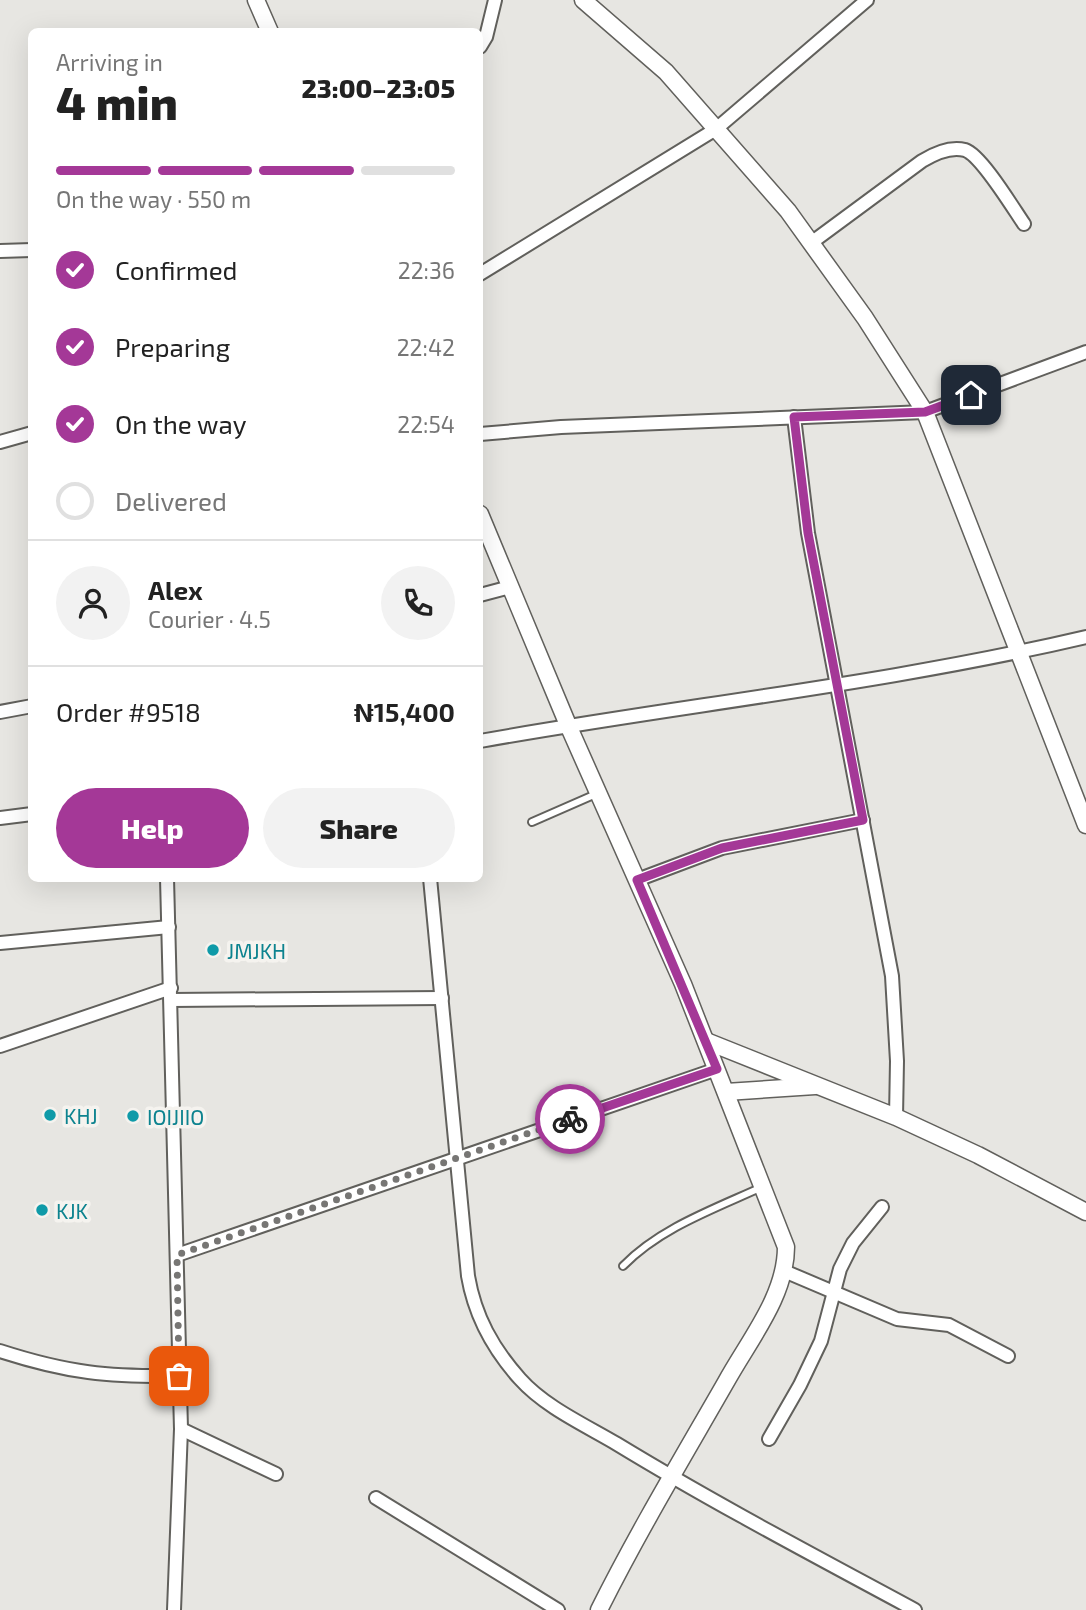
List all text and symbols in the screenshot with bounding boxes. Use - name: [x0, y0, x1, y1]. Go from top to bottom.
- text: Arriving in: [56, 48, 163, 76]
- text: 23:00–23:05: [301, 72, 455, 103]
- text: 4 min: [56, 74, 178, 129]
- text: On the way · 550 m: [56, 185, 251, 213]
- icon: check: [56, 251, 94, 289]
- text: Confirmed: [115, 254, 238, 285]
- text: 22:36: [398, 256, 455, 284]
- icon: check: [56, 328, 94, 366]
- text: Preparing: [115, 331, 230, 362]
- text: 22:42: [397, 333, 455, 361]
- pin: [941, 365, 1001, 425]
- icon: home: [952, 376, 990, 414]
- icon: check: [56, 405, 94, 443]
- text: On the way: [115, 408, 246, 439]
- text: 22:54: [397, 410, 455, 438]
- text: Delivered: [115, 485, 227, 516]
- button: person: [56, 566, 130, 640]
- button: phone: [381, 566, 455, 640]
- text: Alex: [148, 574, 203, 605]
- text: Courier · 4.5: [148, 605, 271, 633]
- text: Order #9518: [56, 696, 201, 727]
- text: ₦15,400: [354, 696, 455, 727]
- button: Help: [56, 788, 249, 868]
- button: Share: [263, 788, 455, 868]
- place label: JMJKH: [227, 938, 286, 963]
- marker: JMJKH: [205, 942, 221, 958]
- courier: [535, 1084, 605, 1154]
- icon: bike: [551, 1100, 589, 1138]
- place label: KHJ: [64, 1103, 98, 1128]
- place label: IOIJIIO: [147, 1104, 204, 1129]
- marker: KHJ: [42, 1107, 58, 1123]
- marker: IOIJIIO: [125, 1108, 141, 1124]
- place label: KJK: [56, 1198, 89, 1223]
- marker: KJK: [34, 1202, 50, 1218]
- pin: [149, 1346, 209, 1406]
- icon: bag: [160, 1357, 198, 1395]

